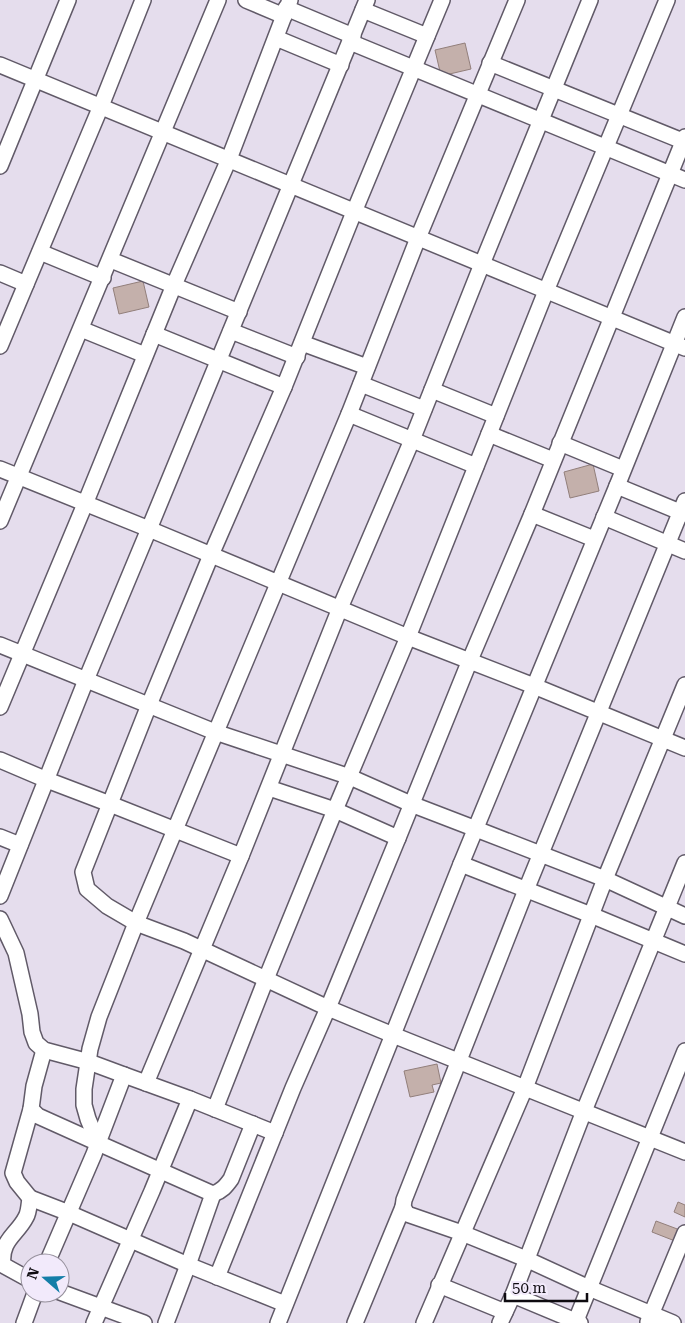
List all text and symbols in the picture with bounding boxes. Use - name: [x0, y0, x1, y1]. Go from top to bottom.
- north arrow: [20, 1253, 70, 1303]
- text: N: [23, 1266, 42, 1281]
- scale bar: [505, 1270, 588, 1302]
- text: 50 m: [512, 1279, 547, 1297]

